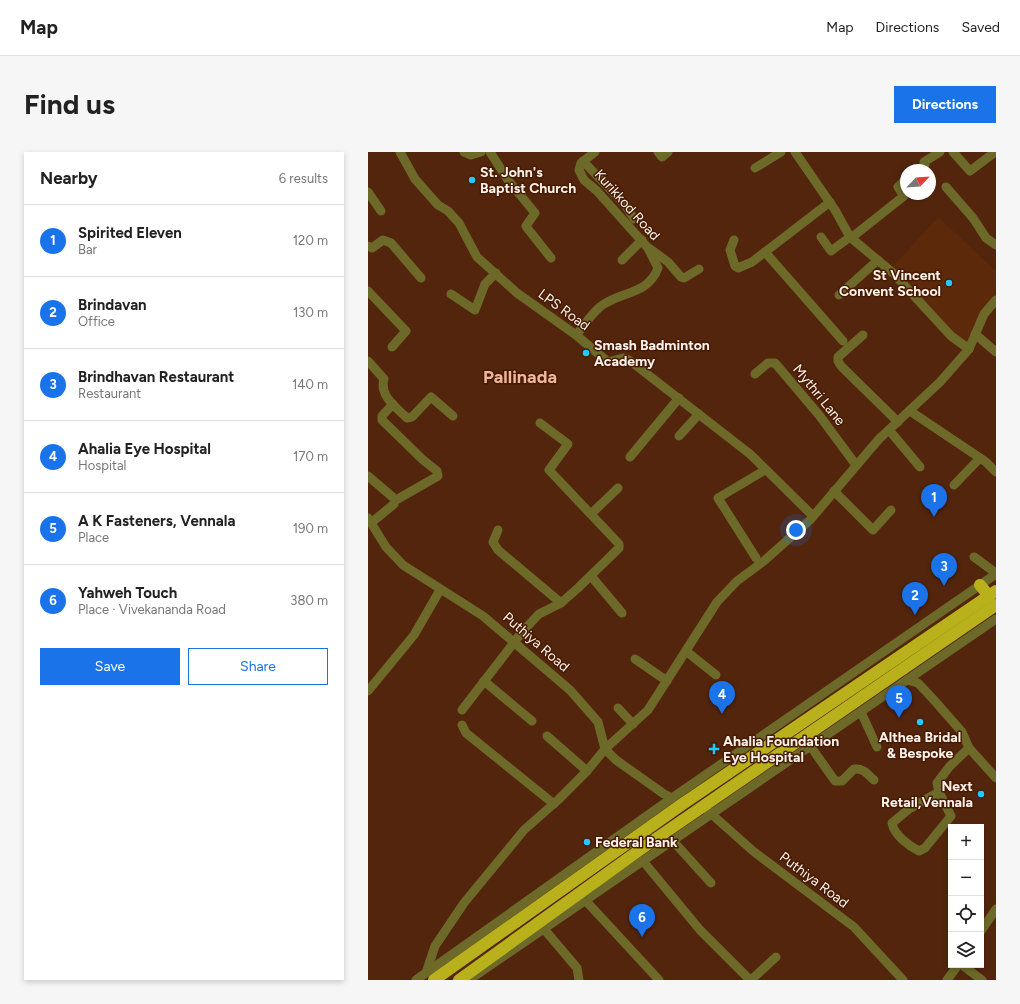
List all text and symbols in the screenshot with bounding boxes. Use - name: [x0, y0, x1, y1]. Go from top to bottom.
- text: Map: [20, 16, 58, 39]
- text: Map: [826, 19, 854, 36]
- text: Directions: [876, 19, 939, 36]
- text: Saved: [961, 19, 1000, 36]
- button: Directions: [894, 86, 996, 123]
- text: Find us: [24, 87, 115, 121]
- place label: St. John's Baptist Church: [480, 164, 576, 197]
- north arrow: [900, 164, 936, 200]
- street label: Kurikkod Road: [591, 166, 663, 244]
- text: Nearby: [40, 168, 98, 188]
- text: 6 results: [279, 171, 328, 186]
- marker: St. John's Baptist Church: [467, 175, 477, 185]
- text: Spirited Eleven: [78, 224, 182, 242]
- text: 1: [50, 233, 56, 248]
- text: 120 m: [293, 233, 328, 248]
- text: Bar: [78, 242, 97, 257]
- place label: St Vincent Convent School: [839, 267, 941, 300]
- marker: St Vincent Convent School: [944, 278, 954, 288]
- street label: LPS Road: [535, 286, 593, 334]
- text: Brindavan: [78, 296, 147, 314]
- text: 2: [49, 305, 57, 320]
- text: 130 m: [293, 305, 328, 320]
- text: Office: [78, 314, 115, 329]
- place label: Smash Badminton Academy: [594, 337, 710, 370]
- marker: Smash Badminton Academy: [581, 348, 591, 358]
- street label: Mythri Lane: [789, 361, 849, 429]
- district label: Pallinada: [483, 366, 557, 388]
- text: Brindhavan Restaurant: [78, 368, 234, 386]
- text: 3: [49, 377, 57, 392]
- text: 140 m: [292, 377, 328, 392]
- text: Restaurant: [78, 386, 141, 401]
- text: Ahalia Eye Hospital: [78, 440, 211, 458]
- text: 4: [49, 449, 57, 464]
- text: 170 m: [293, 449, 328, 464]
- text: Hospital: [78, 458, 126, 473]
- pin: 1: [921, 484, 947, 517]
- text: A K Fasteners, Vennala: [78, 512, 235, 530]
- your location: [786, 520, 806, 540]
- text: 5: [49, 521, 57, 536]
- text: 190 m: [293, 521, 328, 536]
- text: Place: [78, 530, 109, 545]
- pin: 3: [931, 553, 957, 586]
- pin: 2: [902, 582, 928, 615]
- text: Yahweh Touch: [78, 584, 177, 602]
- text: 6: [49, 593, 57, 608]
- text: 380 m: [290, 593, 328, 608]
- text: Place · Vivekananda Road: [78, 602, 226, 617]
- street label: Puthiya Road: [499, 609, 573, 675]
- button: Save: [40, 648, 180, 685]
- button: Share: [188, 648, 328, 685]
- pin: 4: [709, 681, 735, 714]
- pin: 5: [886, 685, 912, 718]
- marker: Althea Bridal & Bespoke: [915, 717, 925, 727]
- place label: Althea Bridal & Bespoke: [879, 729, 961, 762]
- place label: Ahalia Foundation Eye Hospital: [723, 733, 839, 766]
- marker: Ahalia Foundation Eye Hospital: [708, 743, 720, 755]
- place label: Next Retail,Vennala: [881, 778, 973, 811]
- marker: Next Retail,Vennala: [976, 789, 986, 799]
- map controls: [948, 824, 984, 968]
- button: +: [948, 824, 984, 860]
- place label: Federal Bank: [595, 834, 678, 851]
- marker: Federal Bank: [582, 837, 592, 847]
- street label: Puthiya Road: [776, 848, 852, 912]
- button: −: [948, 860, 984, 896]
- button: locate: [948, 896, 984, 932]
- pin: 6: [629, 904, 655, 937]
- button: layers: [948, 932, 984, 968]

